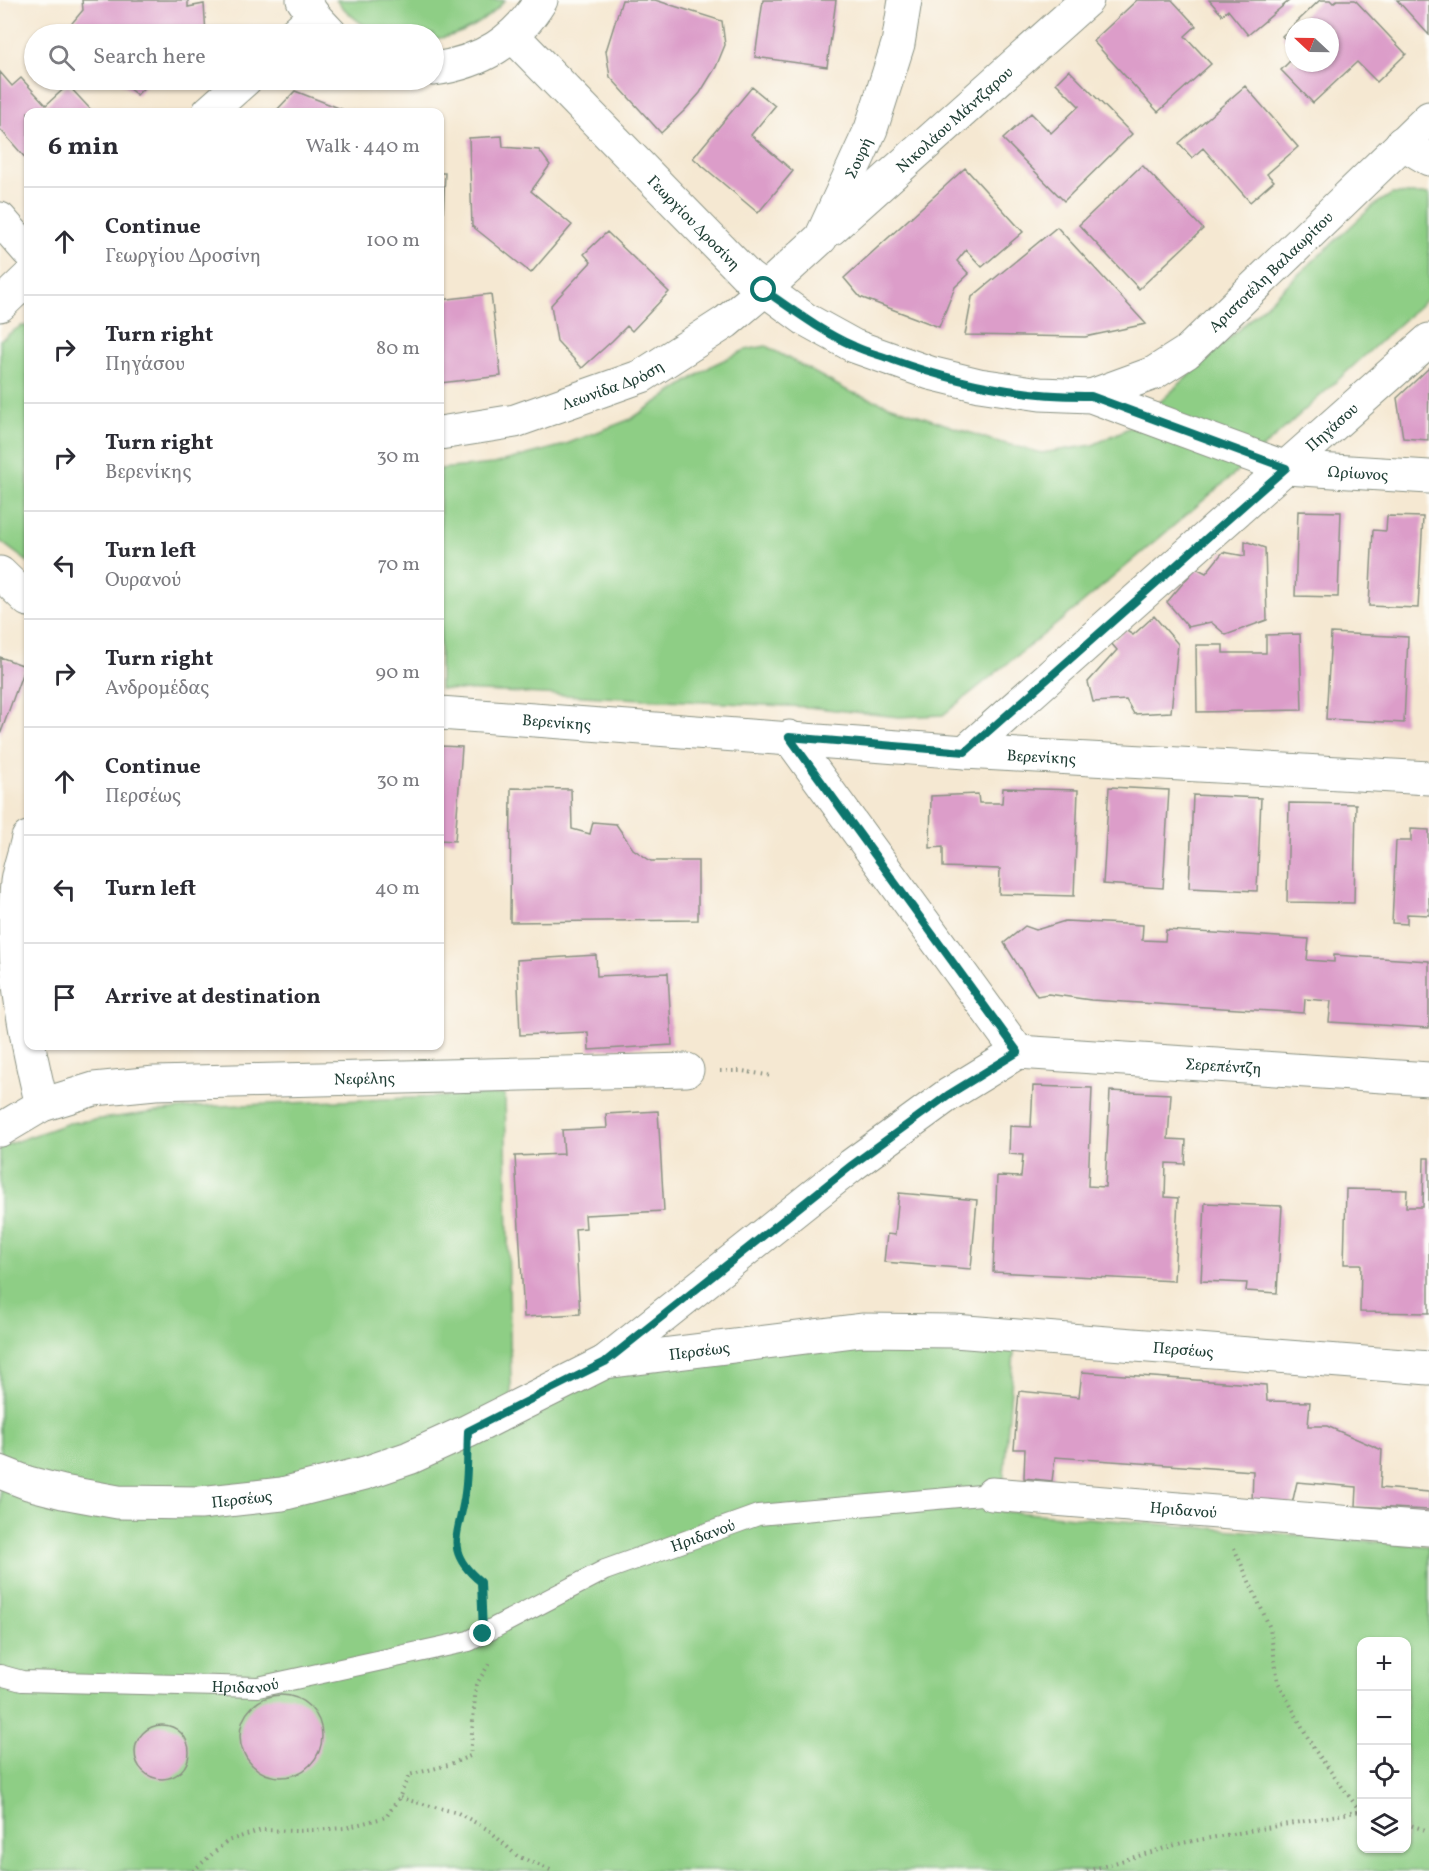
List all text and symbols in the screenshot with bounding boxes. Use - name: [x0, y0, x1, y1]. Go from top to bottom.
- north arrow: [1285, 18, 1339, 72]
- search box: [24, 24, 444, 90]
- icon: search: [45, 41, 78, 74]
- text: Search here: [93, 42, 206, 73]
- street label: Νικολάου Μάντζαρου: [892, 62, 1019, 179]
- text: 6 min: [48, 129, 119, 165]
- text: Walk · 440 m: [305, 133, 420, 161]
- street label: Σουρή: [841, 134, 879, 183]
- street label: Γεωργίου Δροσίνη: [642, 171, 745, 276]
- street label: Αριστοτέλη Βαλαωρίτου: [1205, 207, 1339, 338]
- text: Continue: [105, 212, 201, 243]
- icon: ahead: [48, 225, 81, 258]
- text: 100 m: [366, 227, 420, 255]
- text: Γεωργίου Δροσίνη: [105, 243, 261, 271]
- route start: [750, 276, 776, 302]
- text: Turn right: [105, 320, 213, 351]
- icon: right: [48, 333, 81, 366]
- text: 80 m: [376, 335, 420, 363]
- text: Πηγάσου: [105, 351, 185, 379]
- street label: Λεωνίδα Δρόση: [559, 356, 669, 417]
- street label: Πηγάσου: [1302, 398, 1364, 458]
- text: Turn right: [105, 428, 213, 459]
- icon: right: [48, 441, 81, 474]
- text: 30 m: [376, 443, 420, 471]
- text: Βερενίκης: [105, 459, 191, 487]
- street label: Ωρίωνος: [1326, 462, 1389, 487]
- text: Turn left: [105, 536, 196, 567]
- icon: left: [48, 549, 81, 582]
- text: 70 m: [377, 551, 420, 579]
- text: Ουρανού: [105, 567, 181, 595]
- text: Turn right: [105, 644, 213, 675]
- icon: right: [48, 657, 81, 690]
- text: 90 m: [376, 659, 420, 687]
- text: Ανδρομέδας: [105, 675, 209, 703]
- street label: Βερενίκης: [521, 710, 592, 737]
- street label: Βερενίκης: [1006, 745, 1076, 771]
- text: Continue: [105, 752, 201, 783]
- icon: ahead: [48, 765, 81, 798]
- text: 30 m: [376, 767, 420, 795]
- text: Περσέως: [105, 783, 181, 811]
- icon: left: [48, 873, 81, 906]
- text: Turn left: [105, 874, 196, 905]
- text: 40 m: [375, 875, 420, 903]
- icon: arrive: [48, 981, 81, 1014]
- text: Arrive at destination: [105, 982, 321, 1013]
- street label: Σερεπέντζη: [1185, 1054, 1262, 1081]
- street label: Νεφέλης: [334, 1068, 395, 1092]
- street label: Περσέως: [668, 1338, 731, 1367]
- street label: Περσέως: [1152, 1338, 1214, 1364]
- street label: Περσέως: [210, 1486, 273, 1515]
- street label: Ηριδανού: [1149, 1498, 1218, 1525]
- street label: Ηριδανού: [668, 1515, 739, 1558]
- route end: [469, 1620, 495, 1646]
- map controls: [1357, 1637, 1411, 1853]
- button: +: [1357, 1637, 1411, 1691]
- street label: Ηριδανού: [211, 1674, 281, 1700]
- button: −: [1357, 1691, 1411, 1745]
- button: locate: [1357, 1745, 1411, 1799]
- button: layers: [1357, 1799, 1411, 1853]

